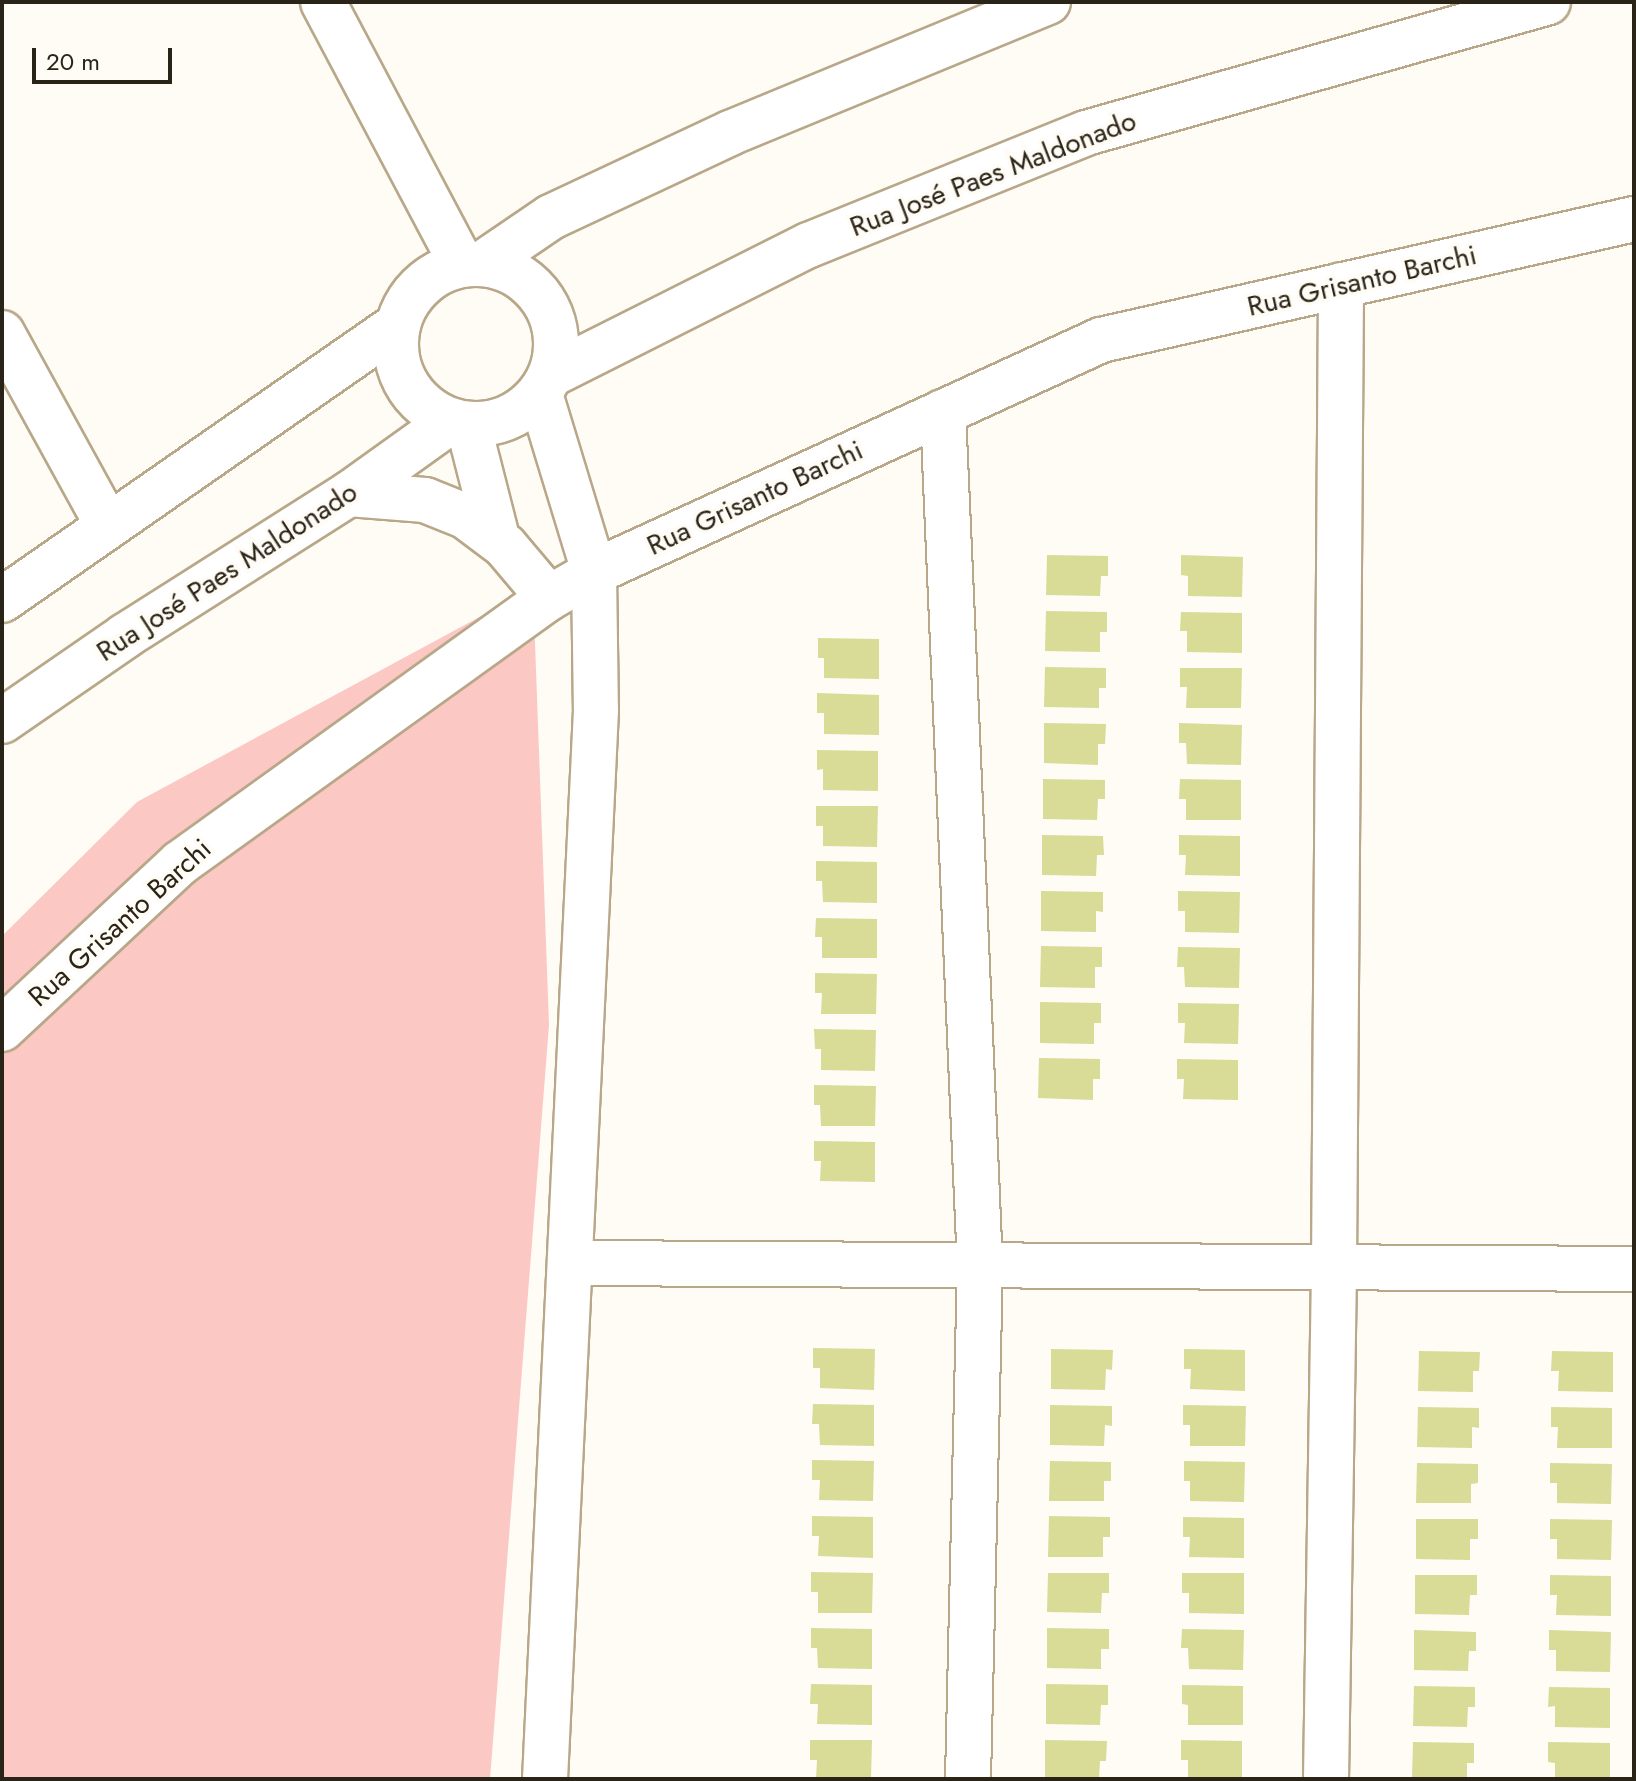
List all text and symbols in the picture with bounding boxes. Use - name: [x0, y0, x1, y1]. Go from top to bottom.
- scale bar: [36, 32, 176, 82]
- text: 20 m: [46, 44, 100, 79]
- street label: Rua José Paes Maldonado: [845, 104, 1141, 244]
- street label: Rua Grisanto Barchi: [1244, 238, 1480, 324]
- street label: Rua Grisanto Barchi: [642, 433, 868, 563]
- street label: Rua José Paes Maldonado: [91, 475, 363, 669]
- street label: Rua Grisanto Barchi: [22, 832, 218, 1014]

